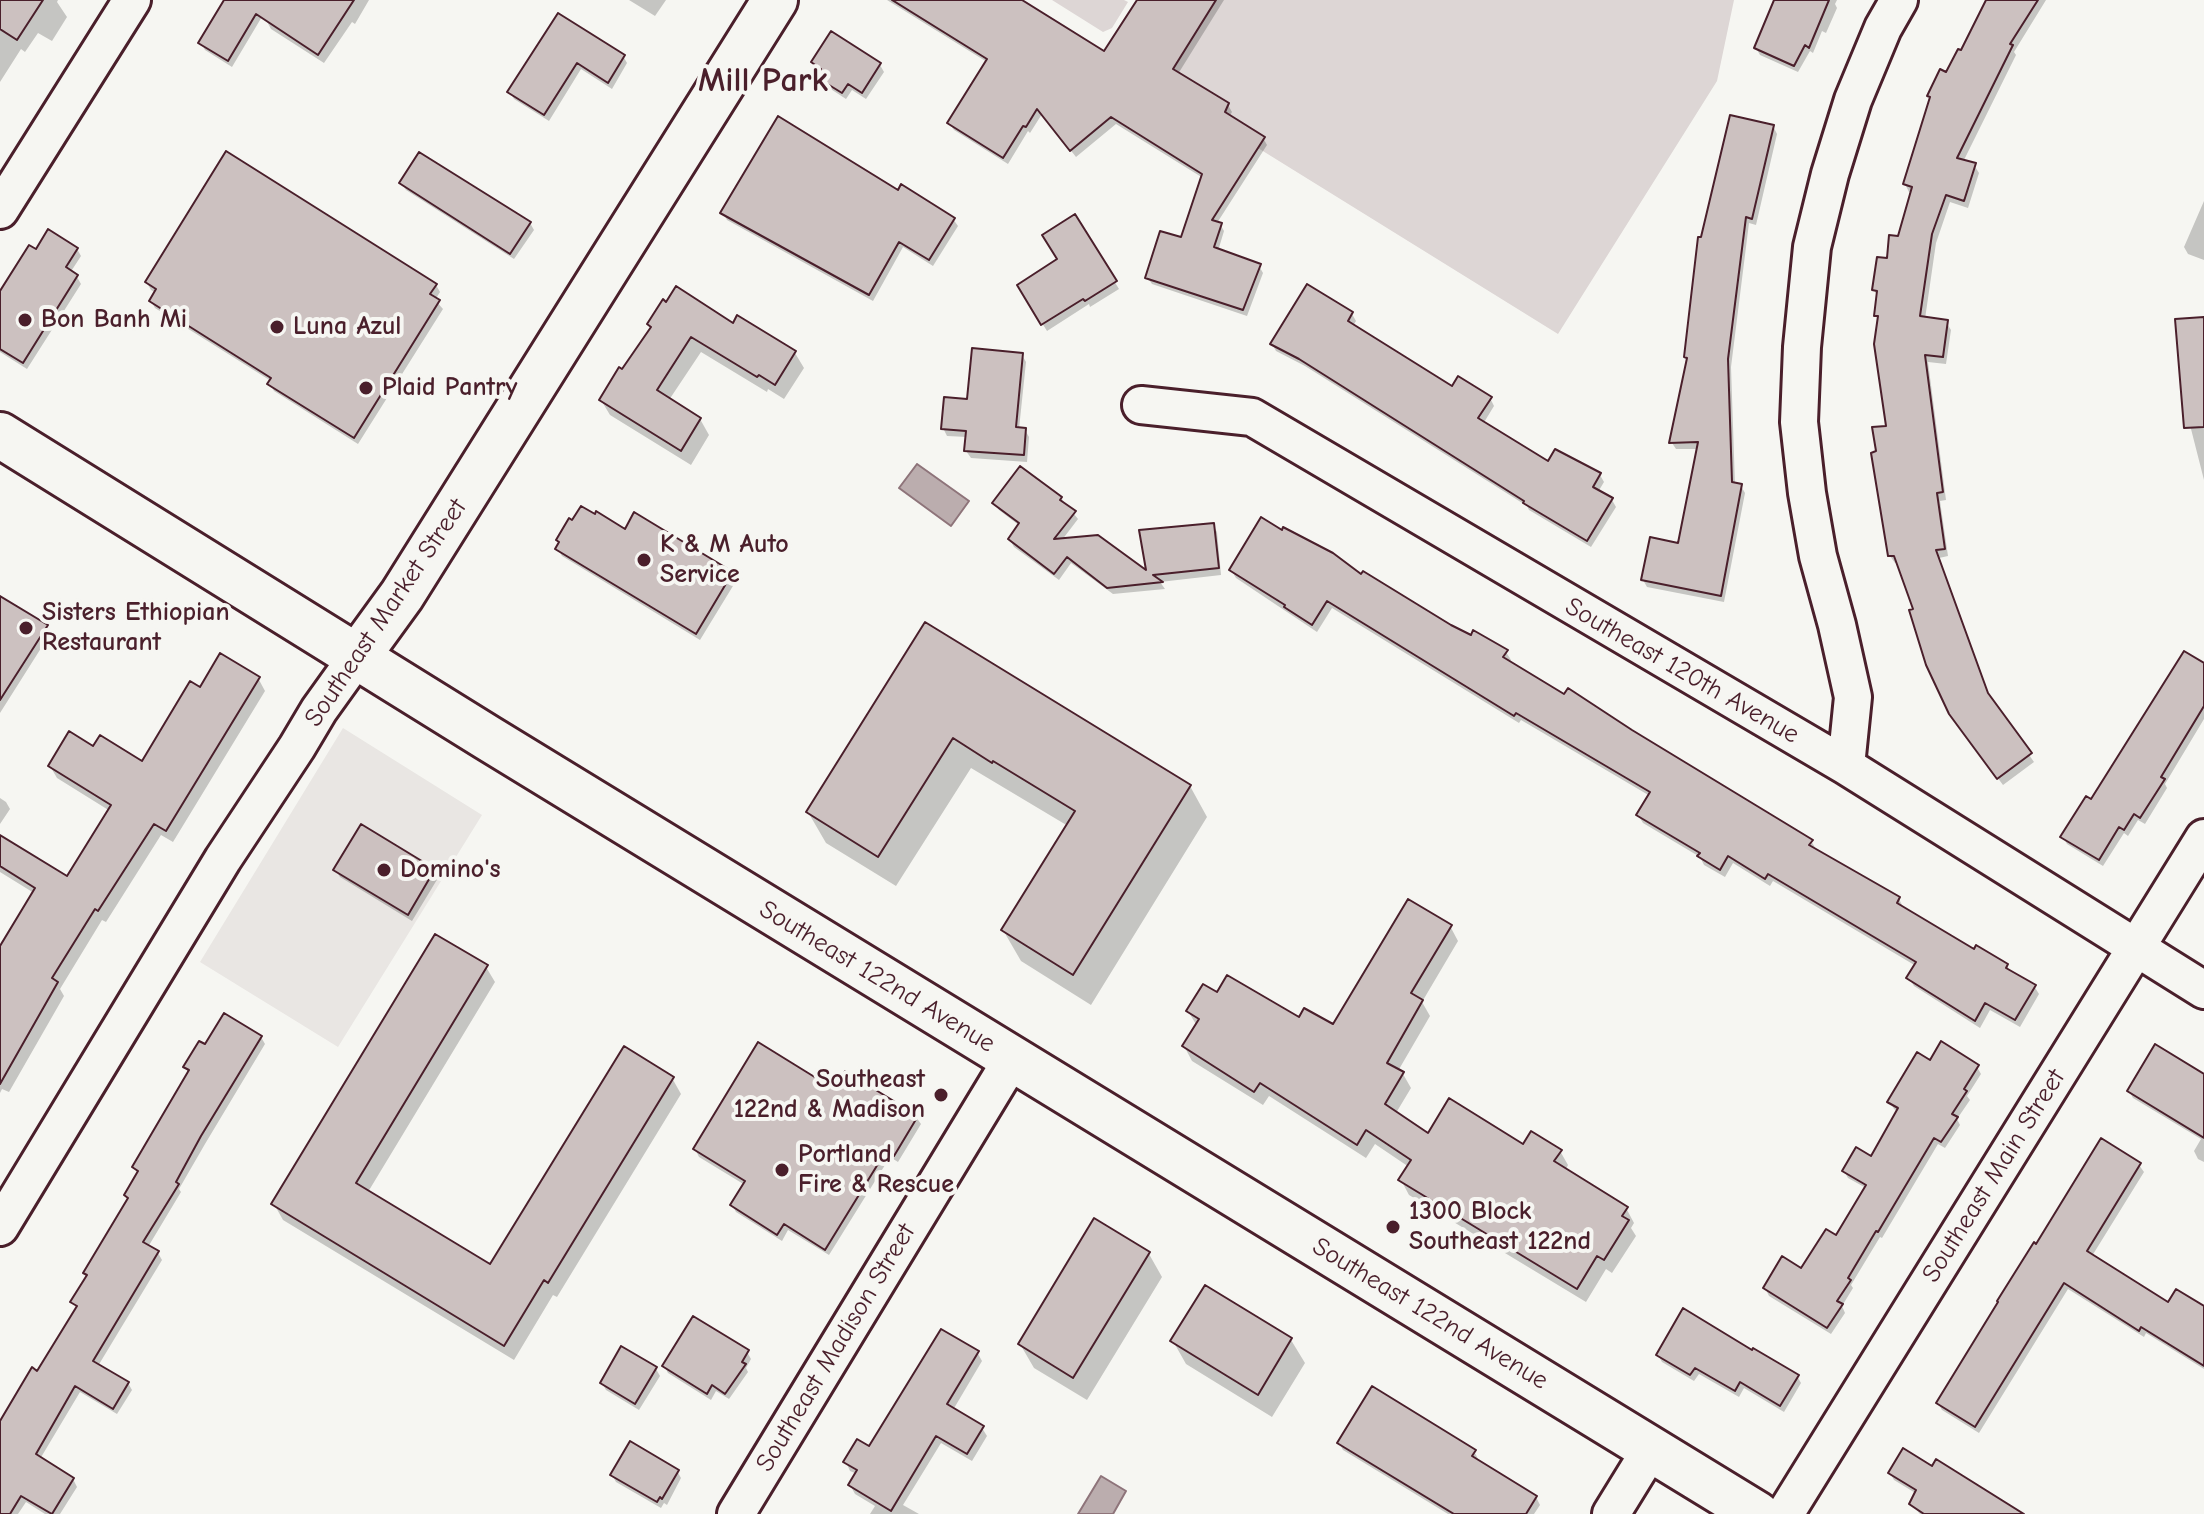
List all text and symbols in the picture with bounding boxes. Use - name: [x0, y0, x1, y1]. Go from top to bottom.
- district label: Mill Park: [698, 61, 828, 101]
- place label: Bon Banh Mi: [41, 304, 187, 336]
- marker: Bon Banh Mi: [16, 311, 34, 329]
- place label: Luna Azul: [293, 311, 401, 343]
- marker: Luna Azul: [268, 318, 286, 336]
- place label: Plaid Pantry: [382, 372, 517, 404]
- marker: Plaid Pantry: [357, 379, 375, 397]
- street label: Southeast Market Street: [298, 493, 474, 733]
- place label: K & M Auto Service: [660, 529, 789, 590]
- marker: K & M Auto Service: [635, 551, 653, 569]
- street label: Southeast 120th Avenue: [1559, 591, 1805, 751]
- place label: Sisters Ethiopian Restaurant: [42, 597, 230, 658]
- marker: Sisters Ethiopian Restaurant: [17, 619, 35, 637]
- place label: Domino's: [400, 854, 501, 886]
- marker: Domino's: [375, 861, 393, 879]
- street label: Southeast 122nd Avenue: [753, 894, 1001, 1060]
- place label: Southeast 122nd & Madison: [734, 1064, 925, 1126]
- street label: Southeast Main Street: [1916, 1064, 2072, 1288]
- marker: Southeast 122nd & Madison: [932, 1086, 950, 1104]
- place label: Portland Fire & Rescue: [798, 1139, 954, 1200]
- marker: Portland Fire & Rescue: [773, 1161, 791, 1179]
- place label: 1300 Block Southeast 122nd: [1409, 1196, 1591, 1258]
- street label: Southeast Madison Street: [750, 1218, 922, 1478]
- marker: 1300 Block Southeast 122nd: [1384, 1218, 1402, 1236]
- street label: Southeast 122nd Avenue: [1306, 1231, 1554, 1397]

